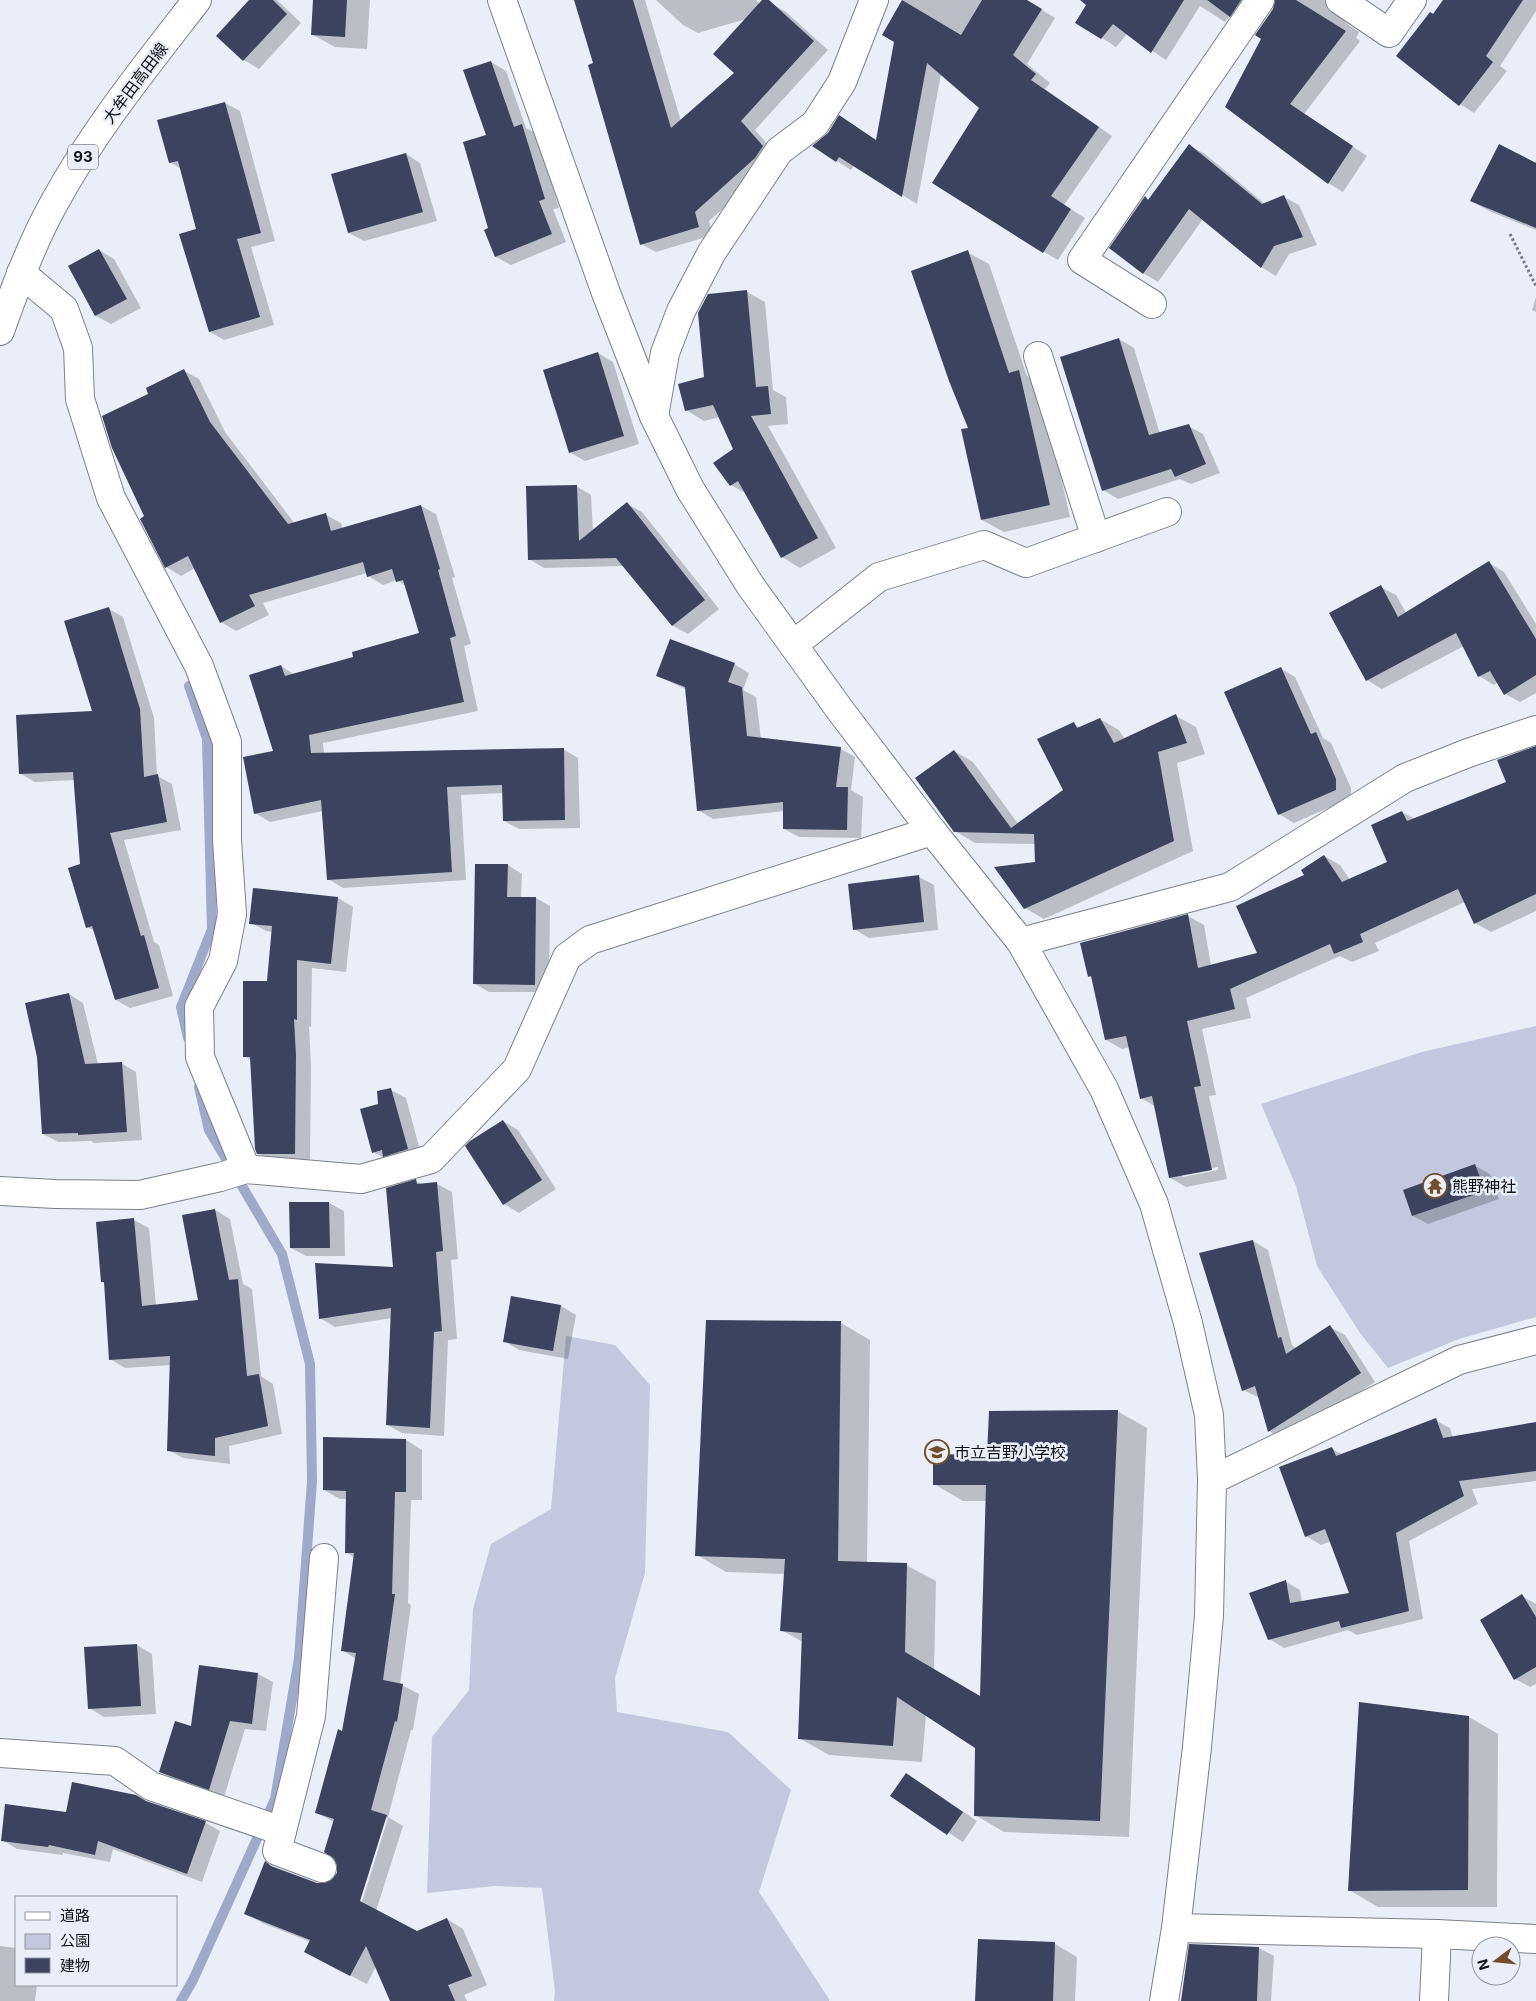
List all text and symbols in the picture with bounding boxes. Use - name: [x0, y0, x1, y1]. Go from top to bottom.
- street label: 大牟田高田線: [98, 39, 172, 127]
- road number: 93: [68, 144, 98, 170]
- temple icon: 熊野神社: [1422, 1173, 1448, 1199]
- place label: 熊野神社: [1452, 1176, 1516, 1196]
- school or university icon: 市立吉野小学校: [924, 1439, 950, 1465]
- place label: 市立吉野小学校: [954, 1442, 1066, 1462]
- legend: [15, 1896, 178, 1986]
- text: 道路: [60, 1906, 90, 1925]
- text: 公園: [60, 1931, 90, 1950]
- north arrow: [1471, 1936, 1521, 1986]
- text: 建物: [60, 1956, 90, 1975]
- text: N: [1473, 1957, 1493, 1972]

